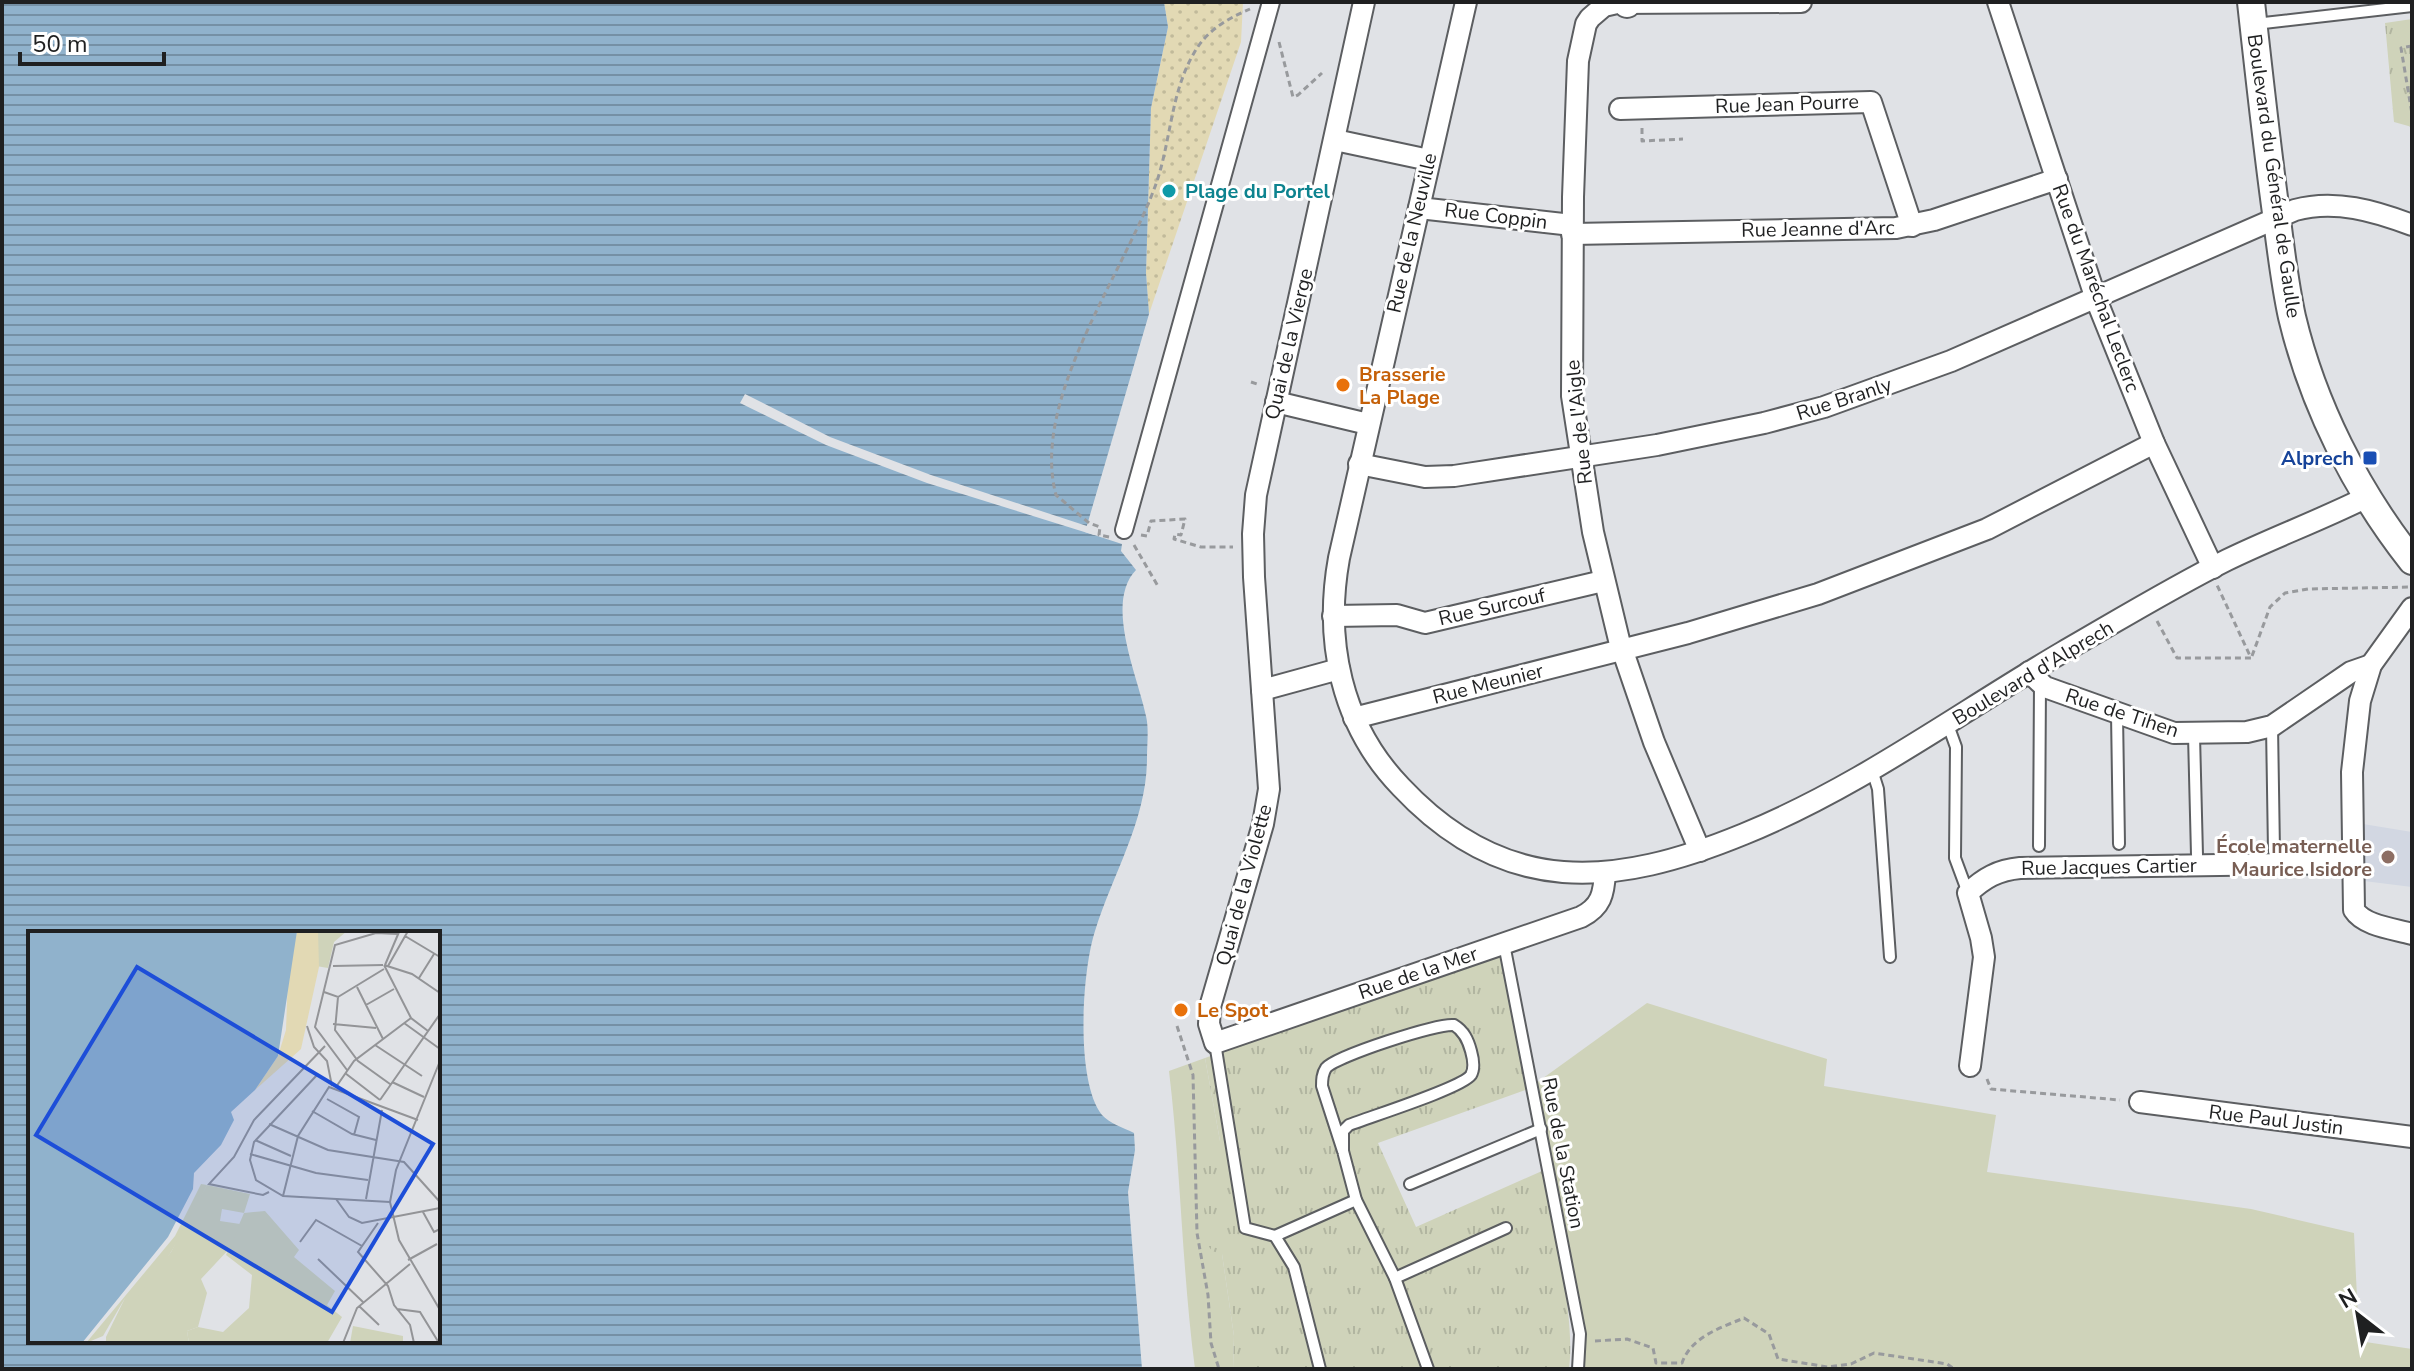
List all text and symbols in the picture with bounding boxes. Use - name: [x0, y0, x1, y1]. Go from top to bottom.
- scale bar: [20, 16, 164, 66]
- text: 50 m: [32, 28, 88, 60]
- street label: Boulevard du Général de Gaulle: [2241, 32, 2307, 320]
- street label: Rue Jean Pourre: [1715, 88, 1859, 120]
- street label: Rue de la Neuville: [1380, 150, 1444, 316]
- place label: Plage du Portel: [1185, 178, 1331, 205]
- street label: Rue du Maréchal Leclerc: [2046, 180, 2146, 396]
- marker: Plage du Portel: [1160, 182, 1178, 200]
- street label: Rue Coppin: [1443, 196, 1549, 236]
- street label: Rue Jeanne d'Arc: [1741, 214, 1895, 244]
- street label: Quai de la Vierge: [1258, 266, 1320, 422]
- street label: Rue de l'Aigle: [1559, 359, 1599, 485]
- place label: Brasserie La Plage: [1359, 361, 1446, 411]
- street label: Rue Branly: [1793, 371, 1896, 427]
- marker: Brasserie La Plage: [1334, 376, 1352, 394]
- place label: Alprech: [2281, 445, 2354, 472]
- marker: Alprech: [2361, 449, 2379, 467]
- street label: Rue Surcouf: [1436, 582, 1548, 632]
- street label: Boulevard d'Alprech: [1948, 614, 2118, 732]
- street label: Rue Meunier: [1430, 657, 1546, 711]
- street label: Rue de Tihen: [2062, 682, 2182, 744]
- street label: Quai de la Violette: [1209, 801, 1279, 969]
- place label: École maternelle Maurice Isidore: [2216, 833, 2372, 883]
- marker: École maternelle Maurice Isidore: [2379, 848, 2397, 866]
- street label: Rue Jacques Cartier: [2021, 852, 2197, 882]
- inset map: [28, 931, 440, 1343]
- street label: Rue de la Mer: [1355, 940, 1481, 1006]
- place label: Le Spot: [1197, 997, 1268, 1024]
- marker: Le Spot: [1172, 1001, 1190, 1019]
- street label: Rue de la Station: [1535, 1075, 1591, 1231]
- street label: Rue Paul Justin: [2207, 1098, 2345, 1142]
- north arrow: [2318, 1275, 2398, 1355]
- text: N: [2333, 1282, 2363, 1316]

